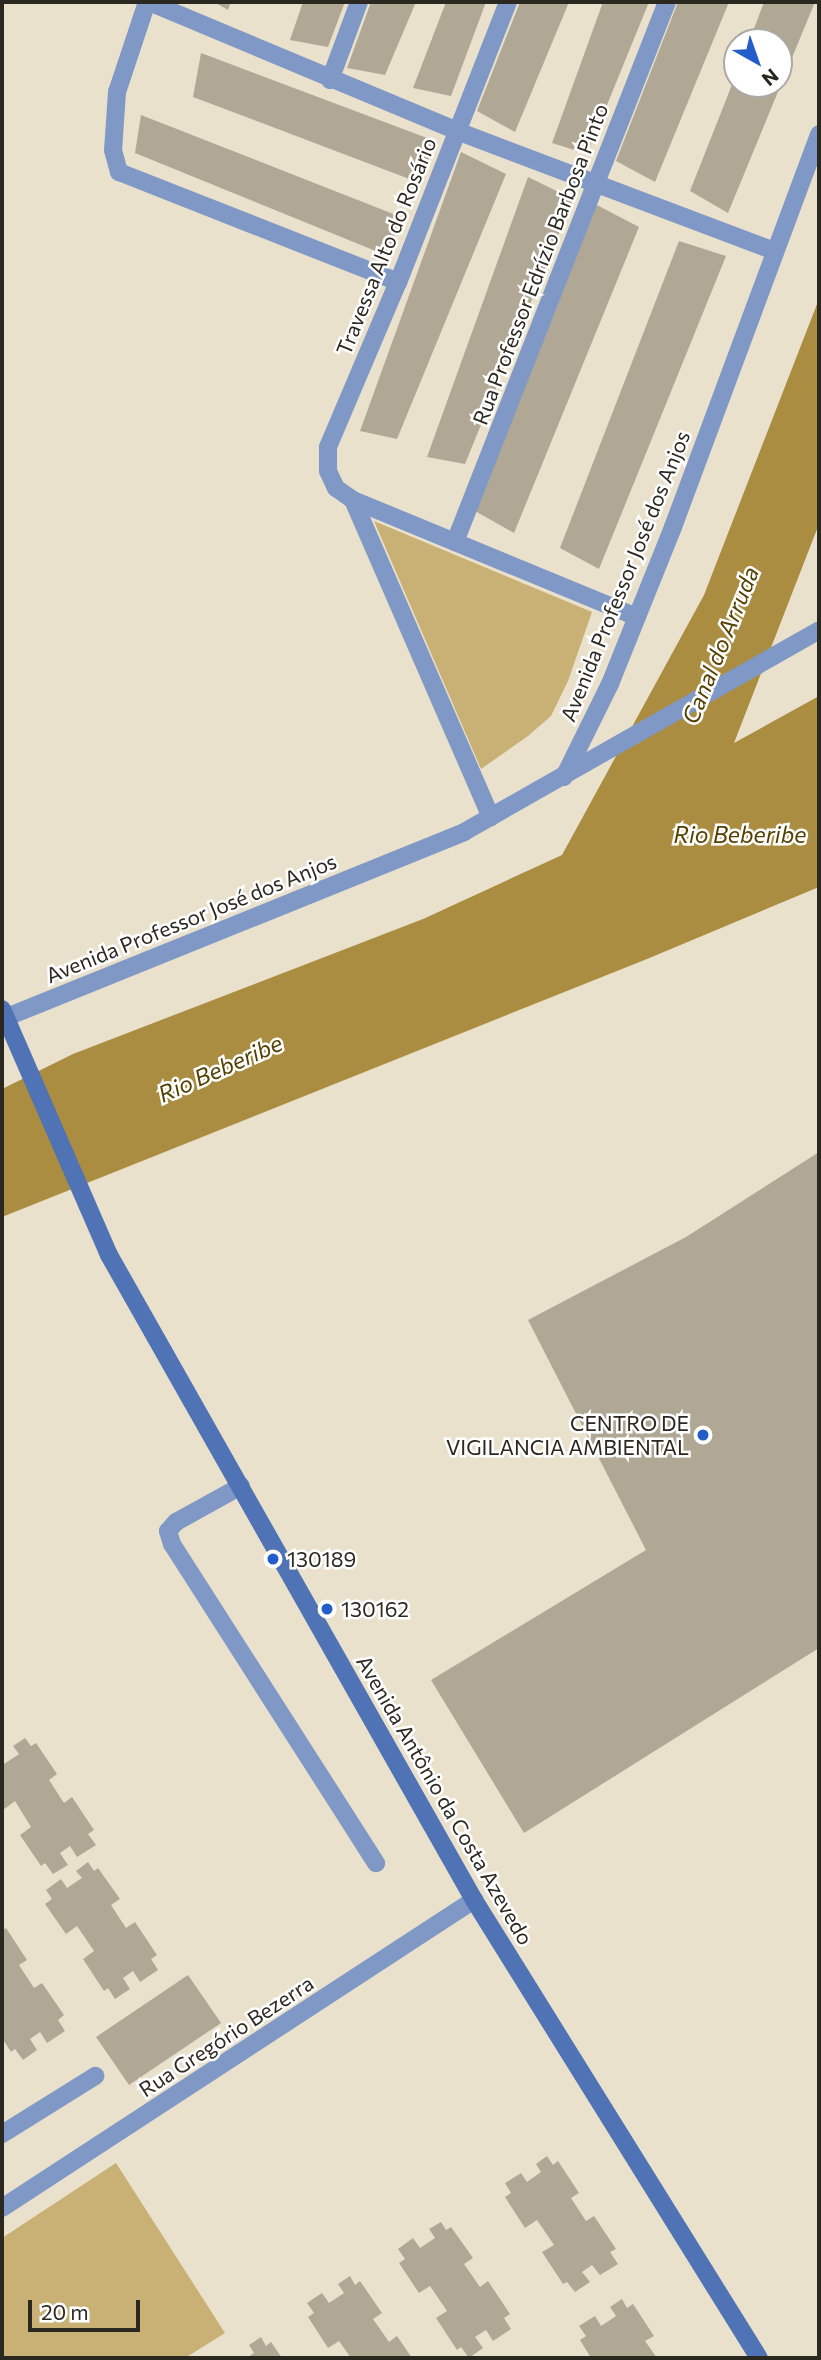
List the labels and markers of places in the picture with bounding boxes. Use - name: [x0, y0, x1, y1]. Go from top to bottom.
- place label: CENTRO DE VIGILANCIA AMBIENTAL: [446, 1410, 689, 1460]
- marker: CENTRO DE VIGILANCIA AMBIENTAL: [695, 1427, 711, 1443]
- place label: 130189: [287, 1546, 356, 1572]
- marker: 130189: [265, 1551, 281, 1567]
- place label: 130162: [341, 1596, 409, 1622]
- marker: 130162: [319, 1601, 335, 1617]

